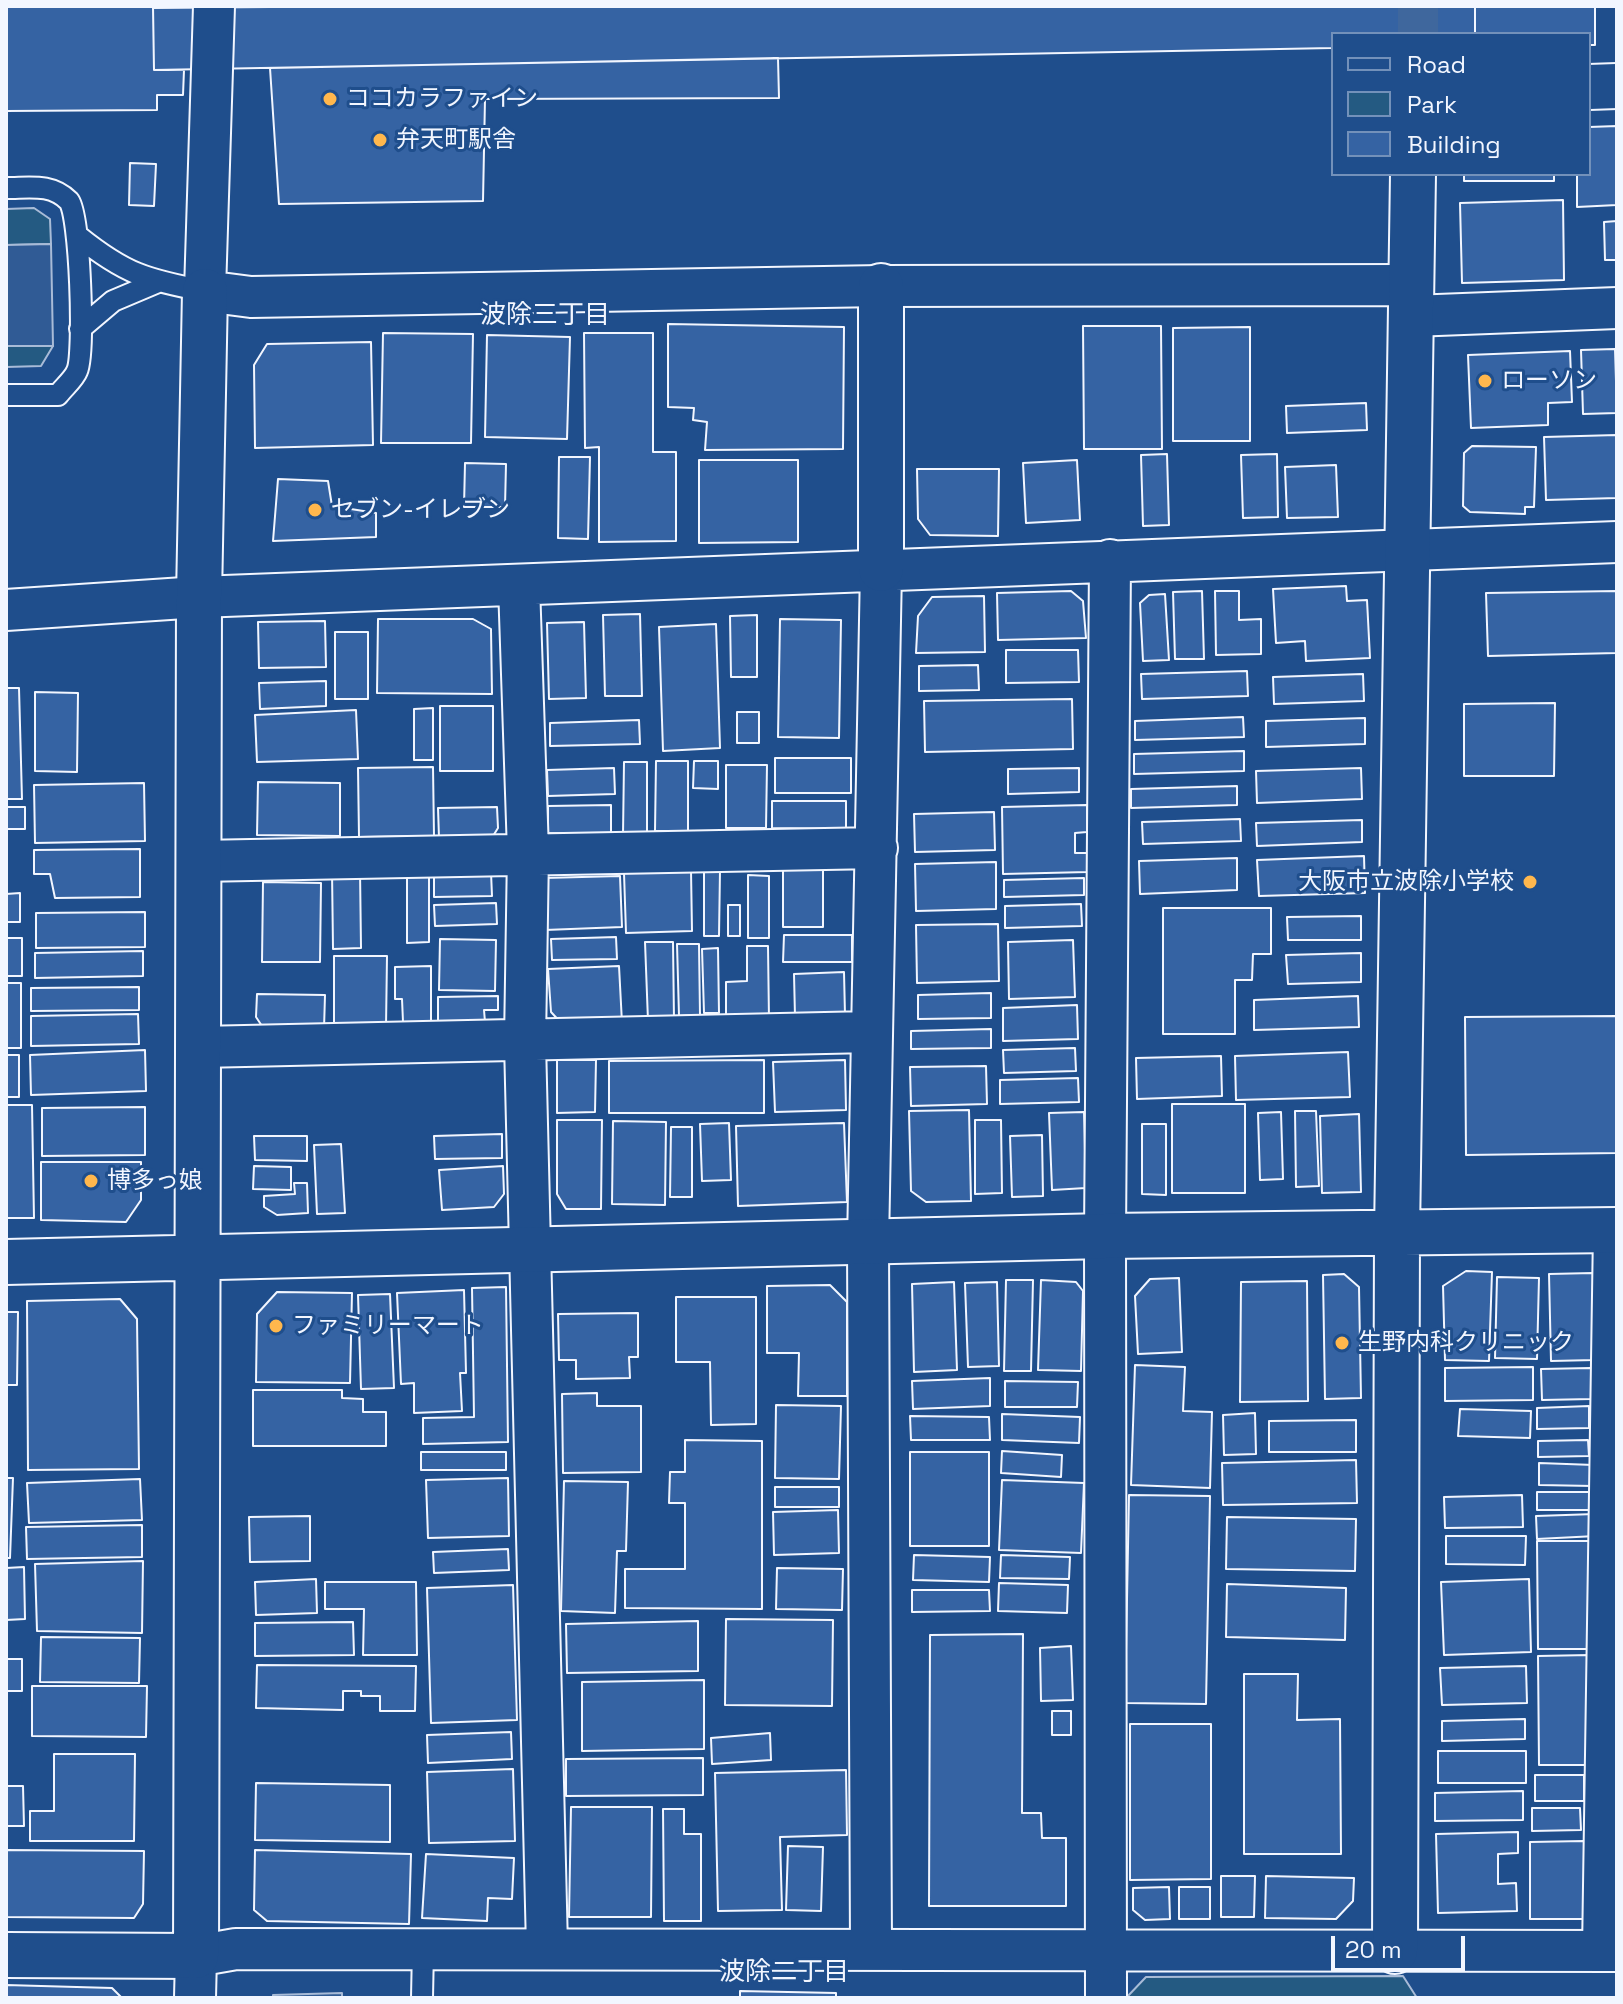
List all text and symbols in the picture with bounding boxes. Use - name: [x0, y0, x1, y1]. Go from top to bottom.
- legend: [1331, 32, 1591, 176]
- text: Road: [1407, 49, 1466, 80]
- place label: ココカラファイン: [346, 85, 538, 113]
- text: Park: [1407, 89, 1457, 120]
- marker: ココカラファイン: [321, 90, 339, 108]
- place label: 弁天町駅舎: [396, 126, 516, 154]
- text: Building: [1407, 129, 1501, 160]
- marker: 弁天町駅舎: [371, 131, 389, 149]
- district label: 波除三丁目: [480, 300, 610, 332]
- place label: ローソン: [1501, 367, 1597, 395]
- marker: ローソン: [1476, 372, 1494, 390]
- place label: セブン-イレブン: [331, 496, 510, 524]
- marker: セブン-イレブン: [306, 501, 324, 519]
- place label: 大阪市立波除小学校: [1298, 868, 1514, 896]
- marker: 大阪市立波除小学校: [1521, 873, 1539, 891]
- place label: 博多っ娘: [107, 1167, 203, 1195]
- marker: 博多っ娘: [82, 1172, 100, 1190]
- place label: ファミリーマート: [292, 1312, 484, 1340]
- marker: ファミリーマート: [267, 1317, 285, 1335]
- place label: 生野内科クリニック: [1358, 1329, 1574, 1357]
- marker: 生野内科クリニック: [1333, 1334, 1351, 1352]
- scale bar: [1335, 1920, 1469, 1970]
- text: 20 m: [1345, 1934, 1402, 1965]
- district label: 波除二丁目: [719, 1957, 849, 1989]

